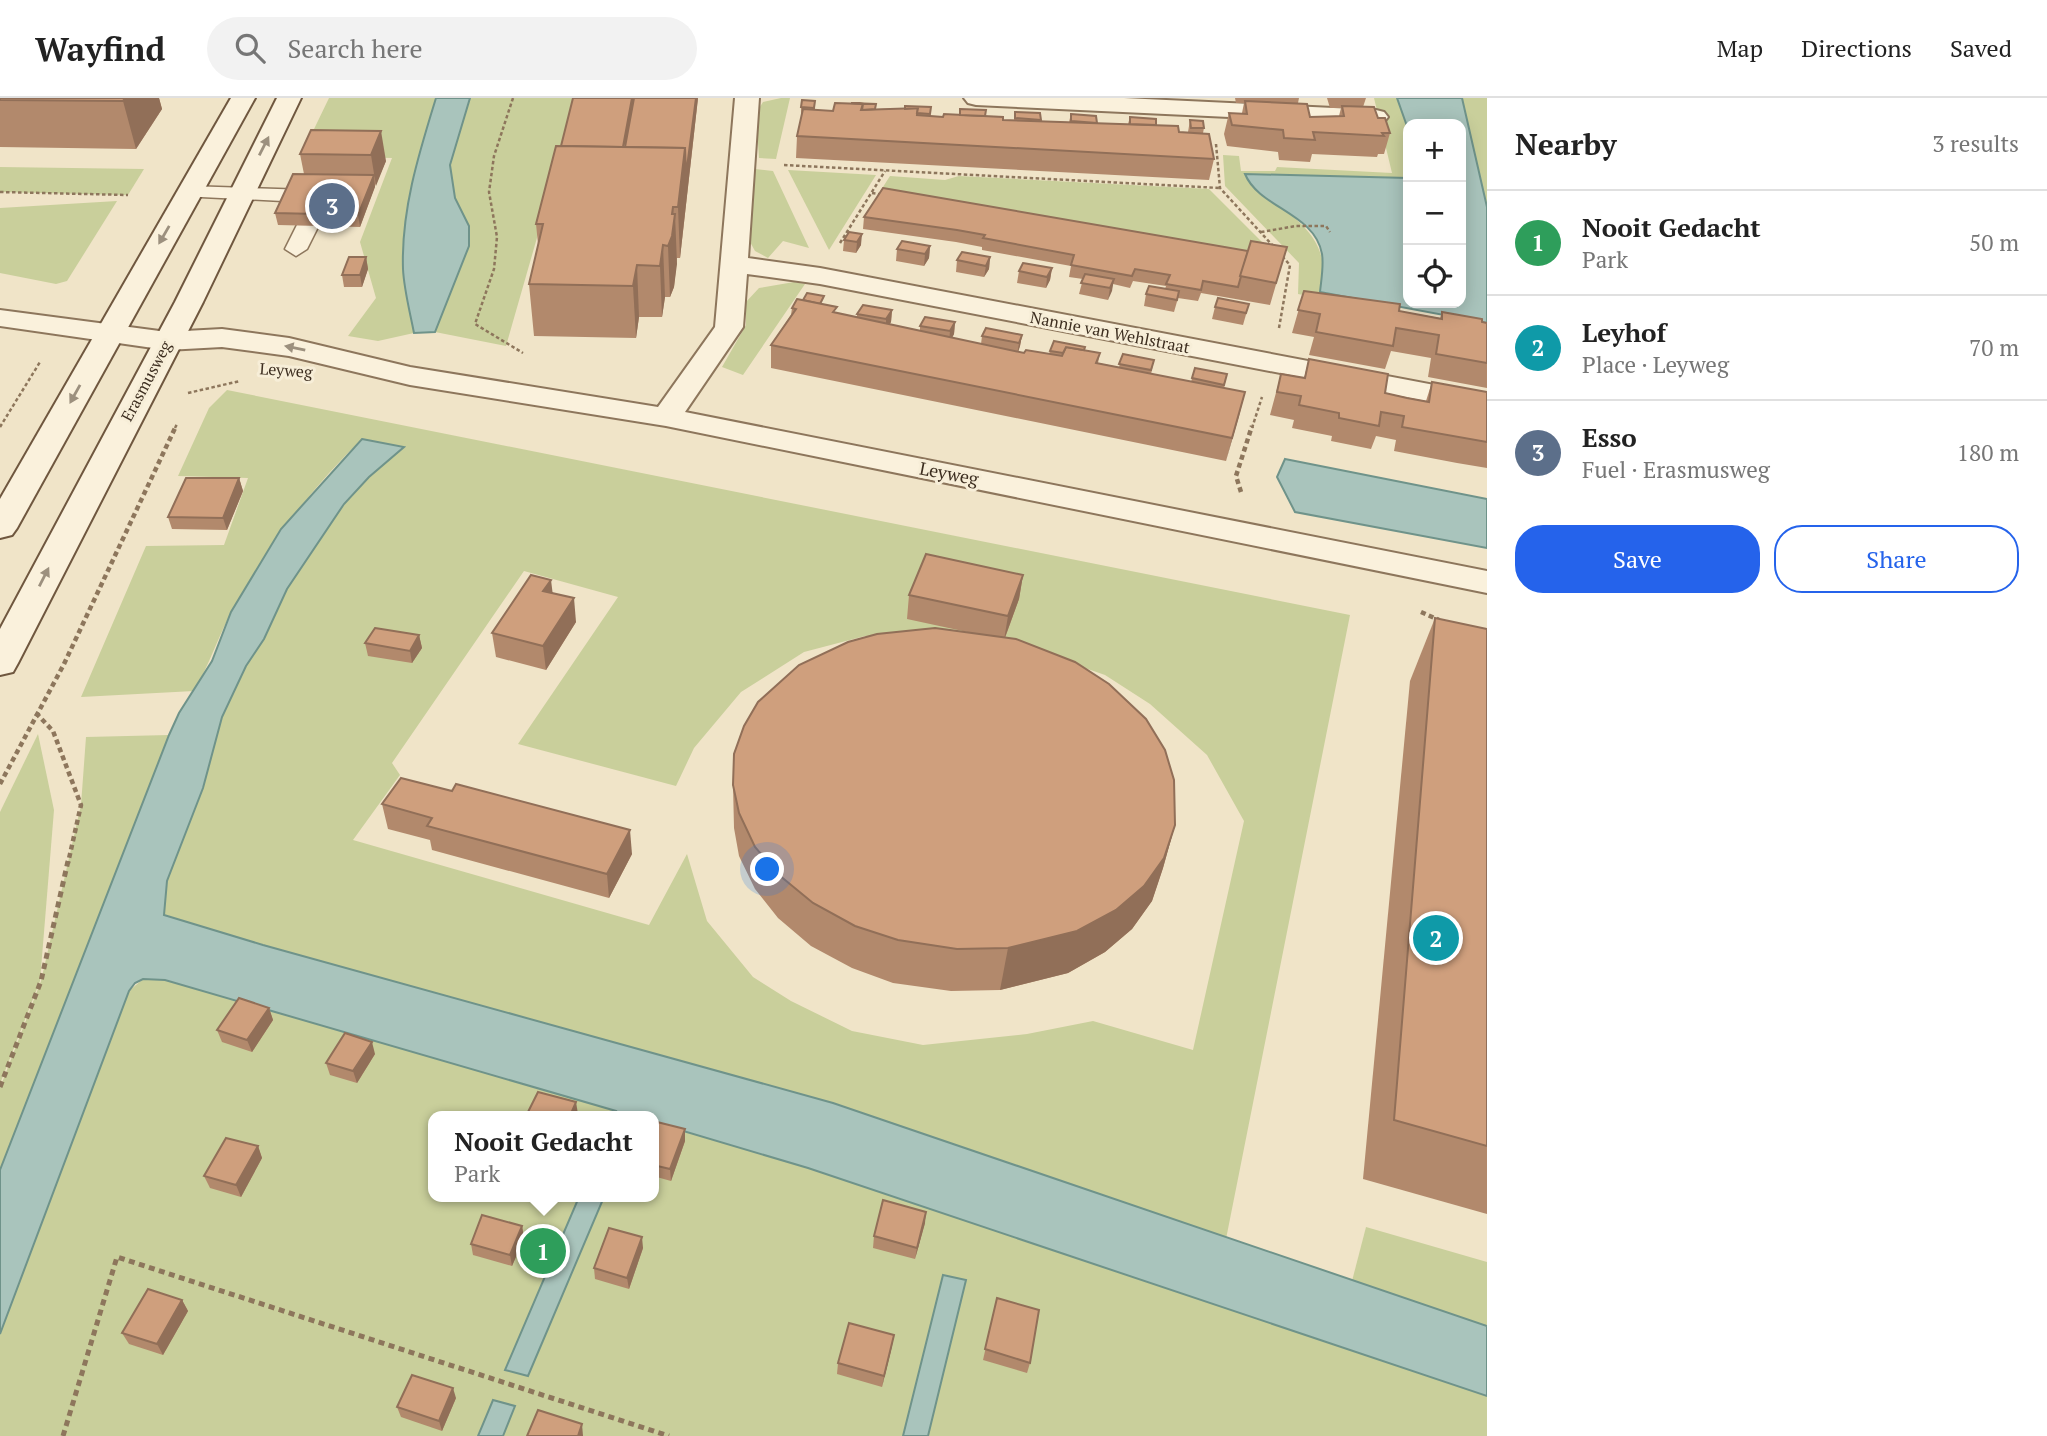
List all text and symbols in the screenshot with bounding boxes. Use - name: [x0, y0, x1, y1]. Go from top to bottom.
- search box: [207, 17, 697, 80]
- text: Wayfind: [35, 27, 165, 70]
- icon: search: [231, 29, 269, 67]
- text: Search here: [287, 31, 423, 65]
- text: Map: [1717, 32, 1763, 64]
- text: Directions: [1801, 32, 1912, 64]
- text: Saved: [1950, 32, 2012, 64]
- map controls: [1403, 119, 1466, 308]
- button: +: [1403, 119, 1466, 182]
- text: Nearby: [1515, 124, 1617, 164]
- text: 3 results: [1932, 128, 2019, 159]
- one-way arrow: [259, 136, 270, 156]
- pin: 3: [309, 180, 355, 232]
- button: −: [1403, 182, 1466, 245]
- text: Nooit Gedacht: [1582, 210, 1761, 244]
- one-way arrow: [158, 225, 170, 245]
- text: 1: [1532, 227, 1545, 258]
- text: 50 m: [1969, 227, 2019, 258]
- text: Park: [1582, 244, 1628, 275]
- button: locate: [1403, 245, 1466, 308]
- street label: Nannie van Wehlstraat: [1028, 306, 1192, 358]
- text: Leyhof: [1582, 315, 1666, 349]
- text: 2: [1532, 332, 1545, 363]
- text: 70 m: [1969, 332, 2019, 363]
- street label: Erasmusweg: [116, 336, 177, 425]
- one-way arrow: [284, 343, 306, 354]
- text: Place · Leyweg: [1582, 349, 1729, 380]
- street label: Leyweg: [259, 357, 314, 383]
- one-way arrow: [69, 384, 81, 403]
- text: Esso: [1582, 420, 1637, 454]
- text: 3: [1532, 437, 1545, 468]
- text: 180 m: [1957, 437, 2019, 468]
- text: Fuel · Erasmusweg: [1582, 454, 1770, 485]
- street label: Leyweg: [918, 456, 981, 491]
- button: Save: [1515, 525, 1760, 593]
- button: Share: [1774, 525, 2019, 593]
- one-way arrow: [39, 567, 50, 587]
- your location: [750, 852, 784, 886]
- pin: 2: [1413, 912, 1459, 964]
- popup: [428, 1111, 659, 1202]
- text: Nooit Gedacht: [454, 1124, 633, 1158]
- text: Park: [454, 1158, 500, 1189]
- pin: 1: [520, 1225, 566, 1277]

